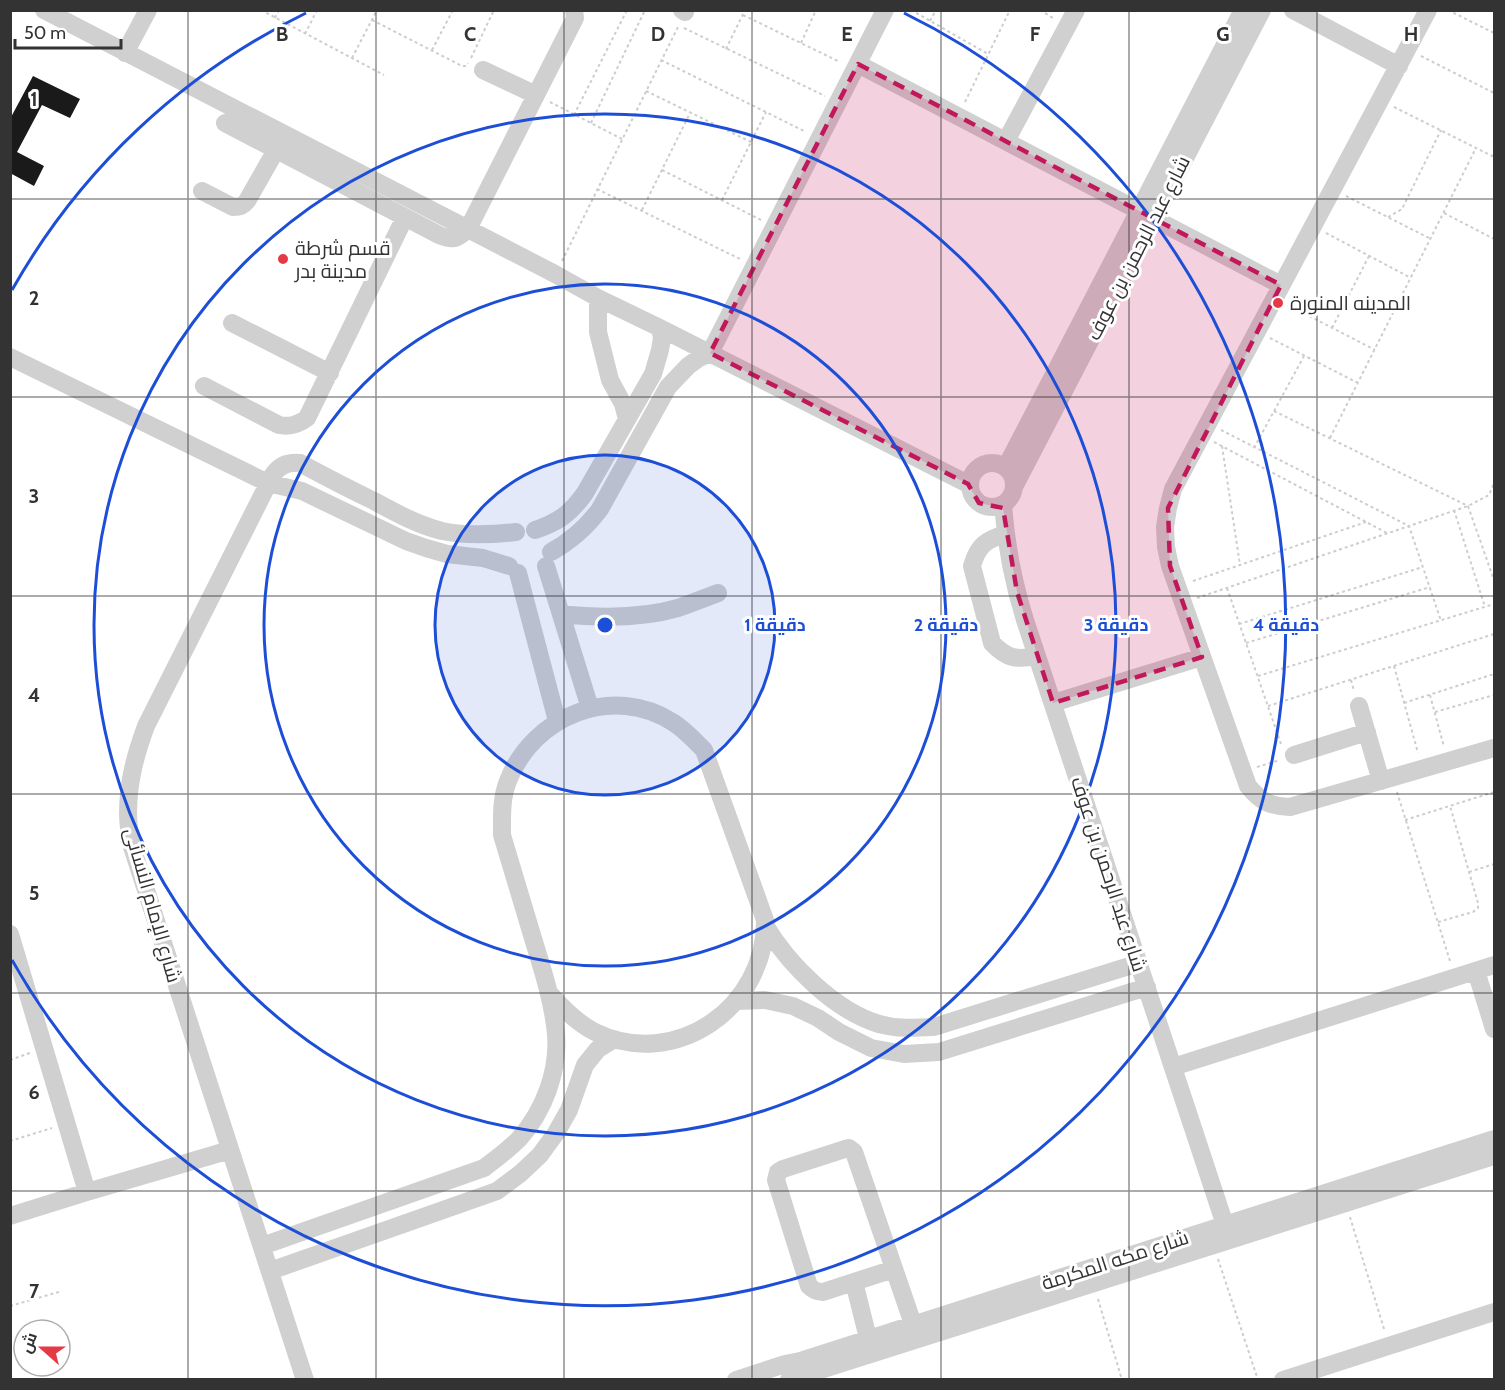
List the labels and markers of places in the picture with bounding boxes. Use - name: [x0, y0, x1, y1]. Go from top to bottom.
- place label: قسم شرطة مدينة بدر: [294, 236, 391, 283]
- marker: قسم شرطة مدينة بدر: [276, 252, 290, 266]
- place label: المدينه المنورة: [1290, 291, 1411, 315]
- marker: المدينه المنورة: [1271, 296, 1285, 310]
- centre of rings: [595, 615, 615, 635]

